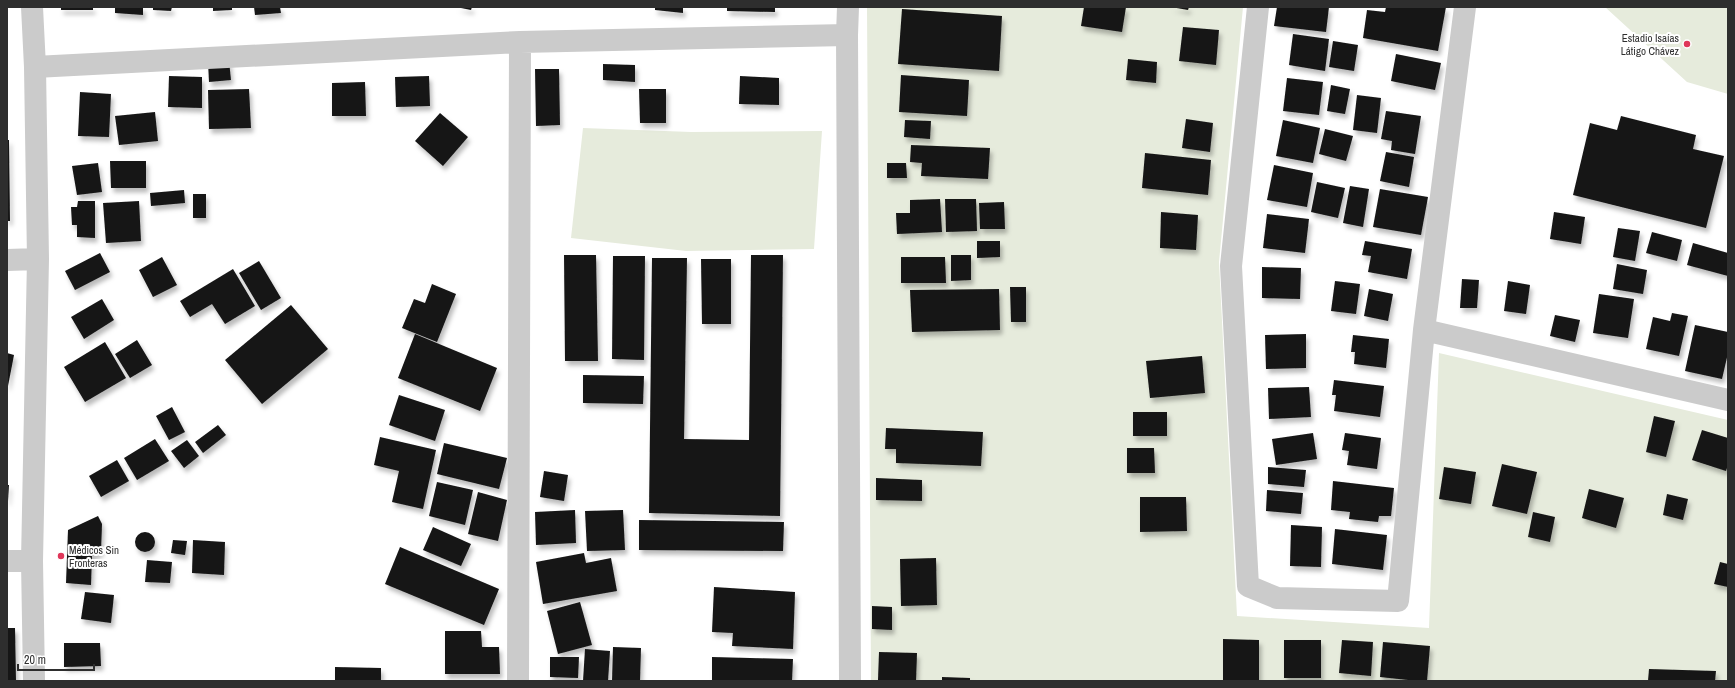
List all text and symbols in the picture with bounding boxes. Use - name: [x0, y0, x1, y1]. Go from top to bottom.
- place label: Estadio Isaías Látigo Chávez: [1621, 31, 1679, 58]
- marker: Estadio Isaías Látigo Chávez: [1682, 39, 1692, 49]
- place label: Médicos Sin Fronteras: [69, 543, 119, 570]
- marker: Médicos Sin Fronteras: [56, 551, 66, 561]
- scale bar: [18, 646, 94, 672]
- text: 20 m: [24, 652, 46, 668]

